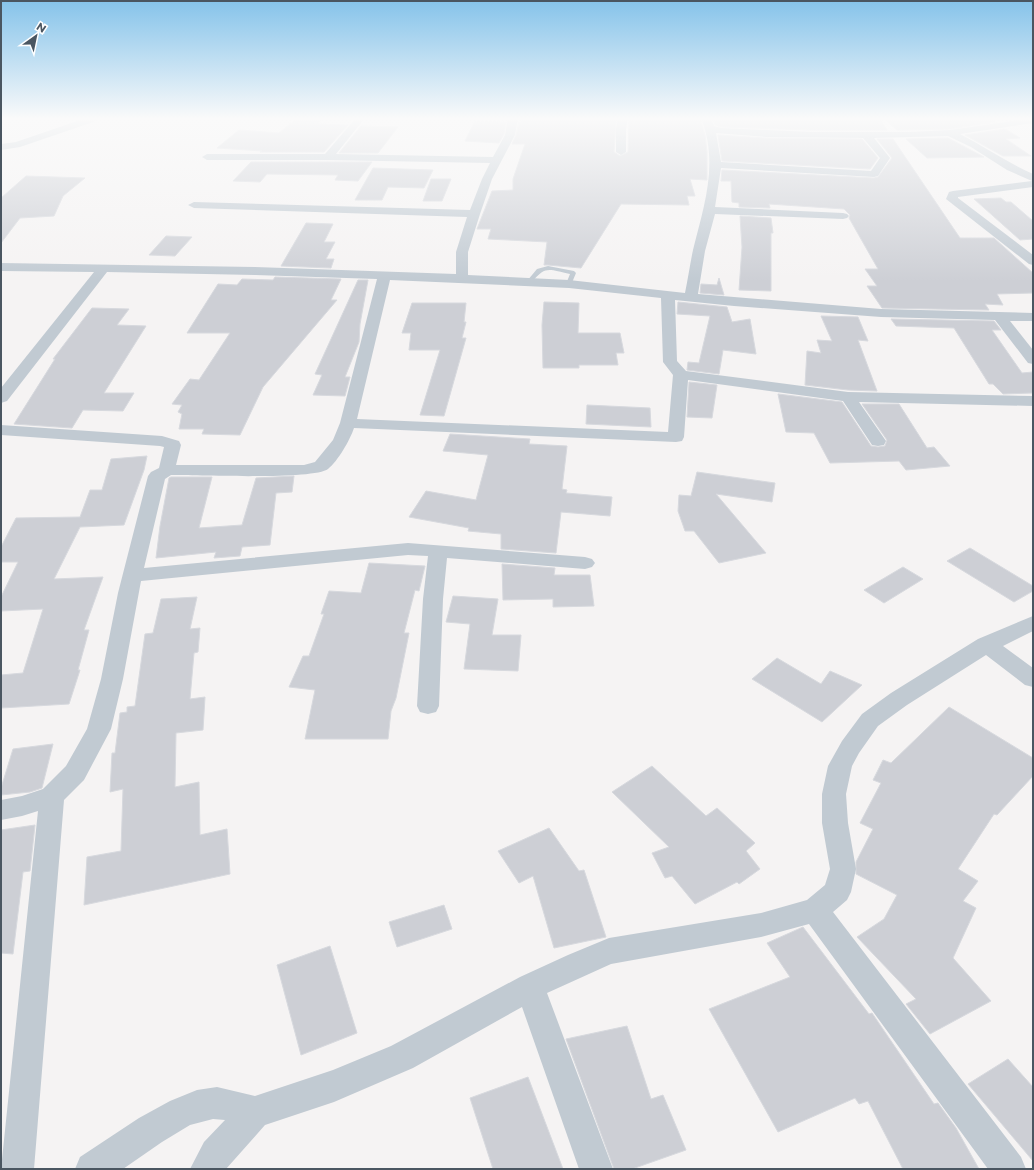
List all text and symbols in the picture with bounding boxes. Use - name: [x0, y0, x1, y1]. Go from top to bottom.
- north arrow: [16, 16, 56, 56]
- text: N: [34, 19, 49, 36]

